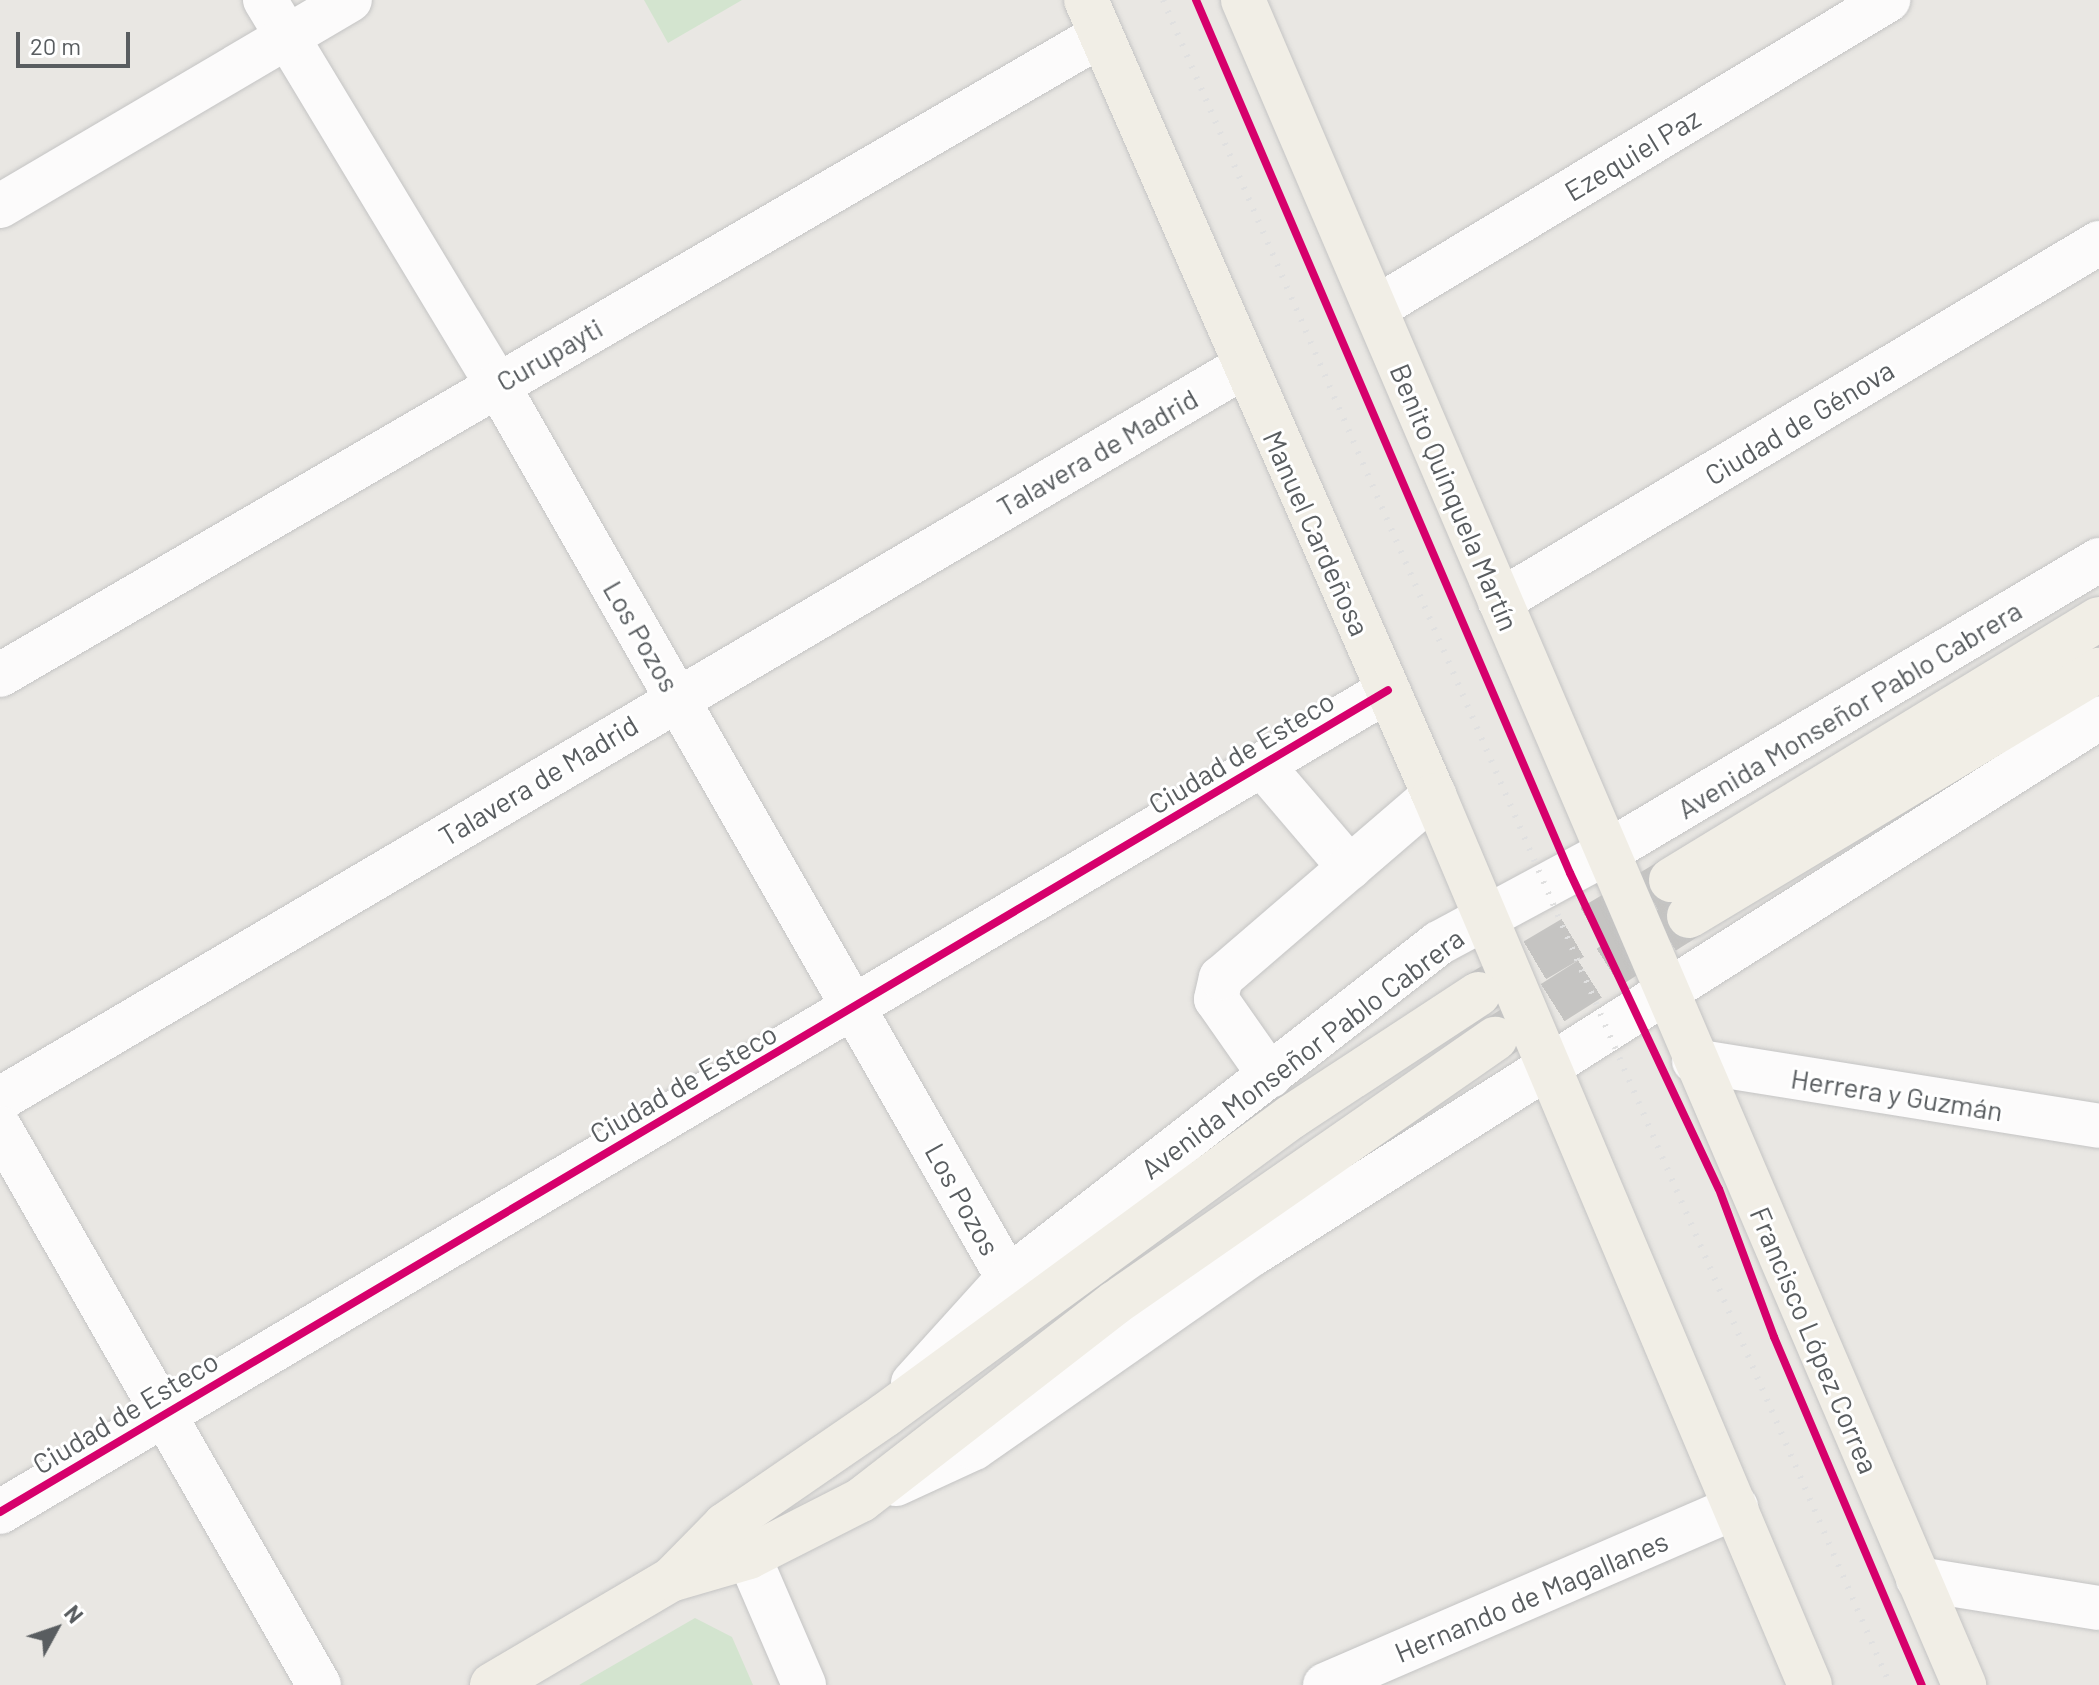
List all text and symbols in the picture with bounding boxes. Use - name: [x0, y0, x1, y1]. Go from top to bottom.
- scale bar: [20, 16, 134, 66]
- text: 20 m: [30, 31, 81, 60]
- street label: Ezequiel Paz: [1558, 100, 1706, 208]
- street label: Curupayti: [490, 310, 608, 398]
- street label: Ciudad de Génova: [1698, 352, 1900, 492]
- street label: Benito Quinquela Martín: [1384, 359, 1526, 635]
- street label: Talavera de Madrid: [991, 381, 1203, 523]
- street label: Manuel Cardeñosa: [1257, 425, 1377, 641]
- street label: Los Pozos: [597, 574, 687, 698]
- street label: Avenida Monseñor Pablo Cabrera: [1671, 593, 2027, 825]
- street label: Ciudad de Esteco: [1142, 683, 1340, 821]
- street label: Talavera de Madrid: [432, 707, 644, 853]
- street label: Avenida Monseñor Pablo Cabrera: [1134, 921, 1470, 1185]
- street label: Ciudad de Esteco: [584, 1016, 782, 1150]
- street label: Herrera y Guzmán: [1789, 1061, 2005, 1127]
- street label: Los Pozos: [919, 1137, 1007, 1261]
- street label: Francisco López Correa: [1744, 1202, 1886, 1478]
- street label: Ciudad de Esteco: [26, 1343, 224, 1481]
- street label: Hernando de Magallanes: [1389, 1523, 1673, 1669]
- north arrow: [16, 1589, 96, 1669]
- text: N: [60, 1600, 89, 1628]

